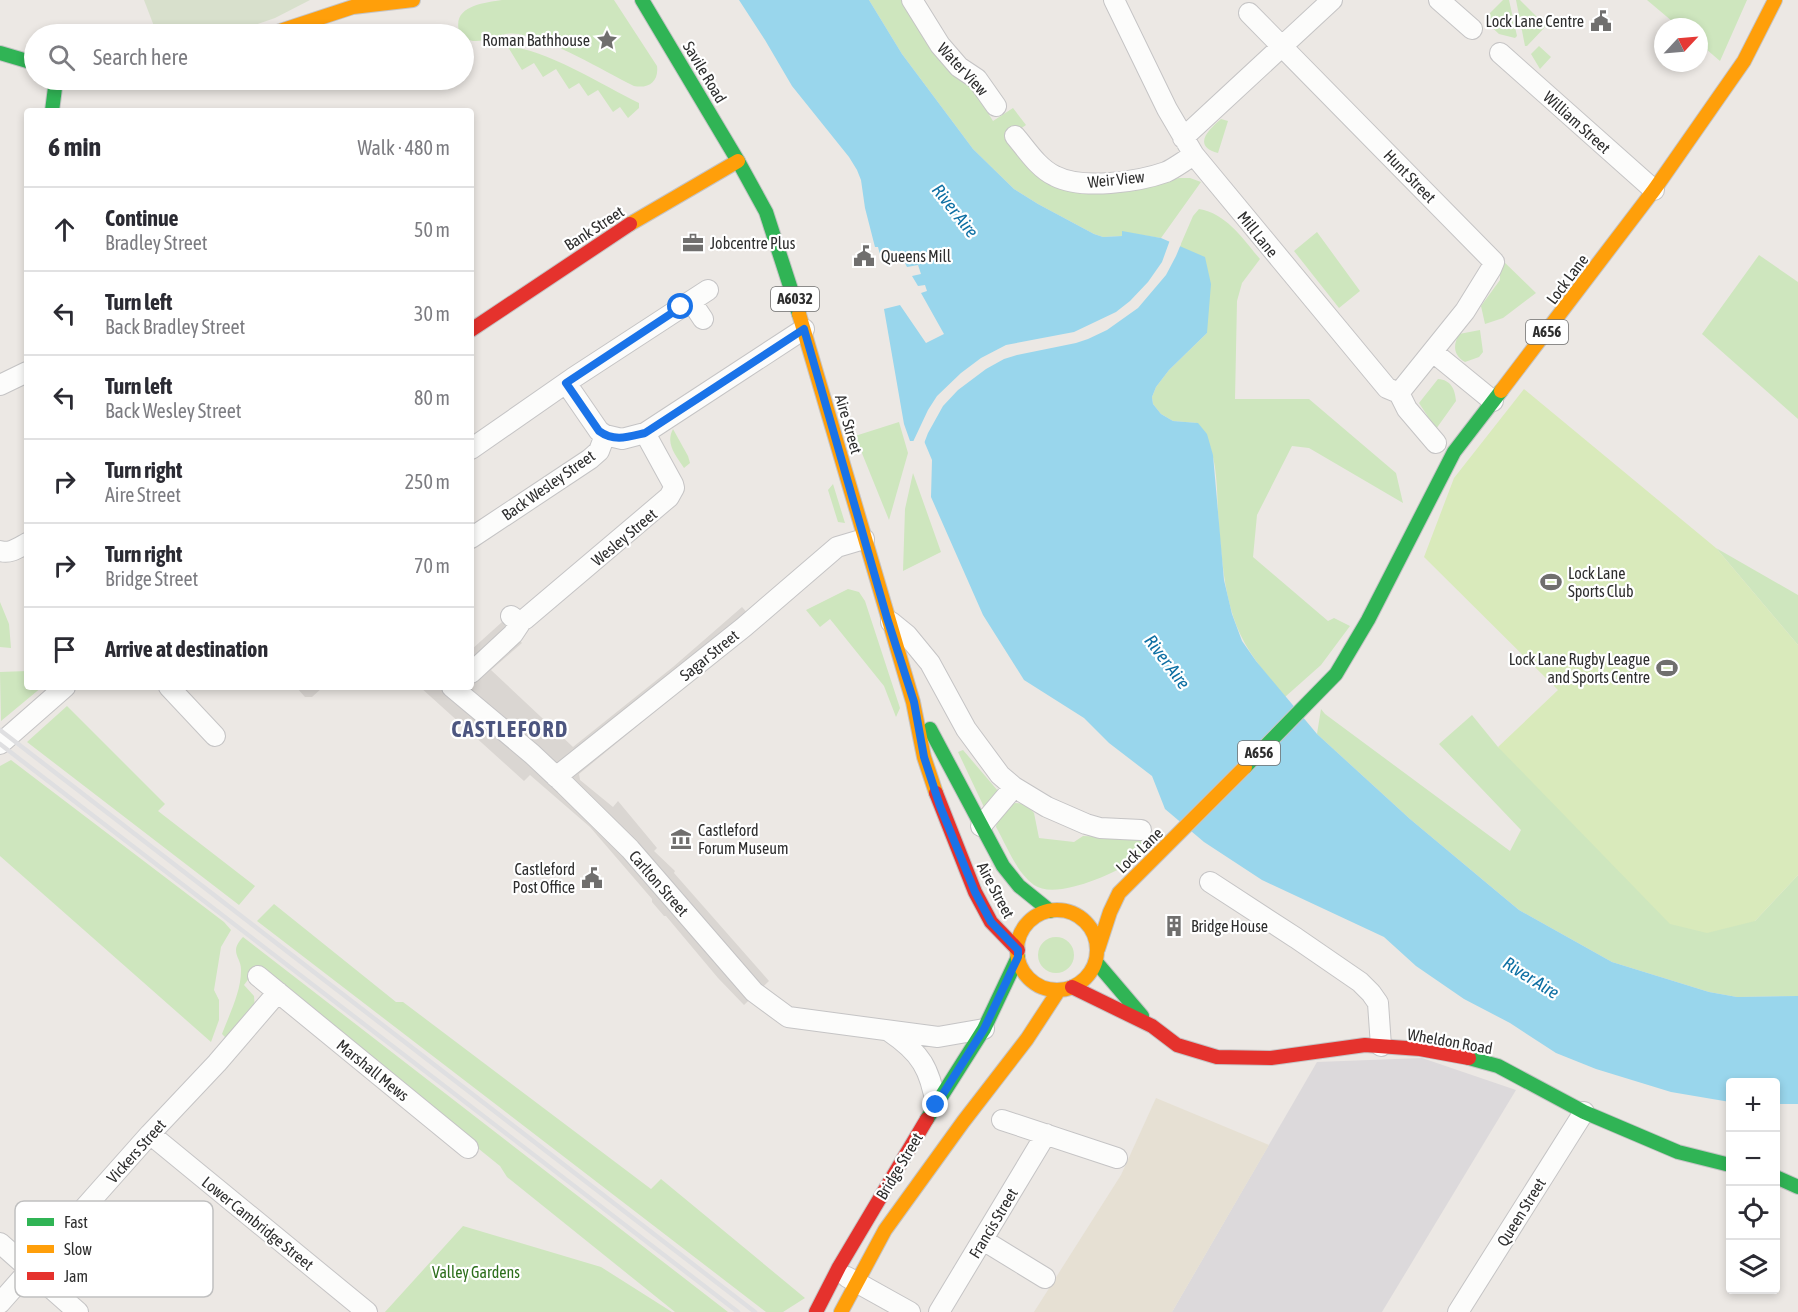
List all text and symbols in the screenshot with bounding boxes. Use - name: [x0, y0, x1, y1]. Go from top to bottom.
- public building icon: Lock Lane Centre: [1589, 9, 1613, 33]
- place label: Lock Lane Centre: [1485, 12, 1584, 30]
- north arrow: [1654, 18, 1708, 72]
- search box: [24, 24, 474, 90]
- place icon: Roman Bathhouse: [595, 28, 619, 52]
- place label: Roman Bathhouse: [482, 31, 590, 49]
- street label: Savile Road: [680, 38, 730, 106]
- street label: Water View: [934, 39, 992, 99]
- icon: search: [45, 41, 78, 74]
- text: Search here: [93, 44, 188, 70]
- street label: William Street: [1540, 87, 1614, 157]
- text: 6 min: [48, 132, 101, 162]
- text: Walk · 480 m: [358, 136, 450, 159]
- street label: Hunt Street: [1380, 146, 1440, 207]
- street label: Weir View: [1087, 167, 1146, 191]
- water label: River Aire: [928, 180, 983, 242]
- street label: Bank Street: [561, 202, 627, 254]
- text: Continue: [105, 205, 179, 231]
- street label: Mill Lane: [1234, 207, 1282, 261]
- icon: ahead: [48, 213, 81, 246]
- text: 50 m: [414, 218, 450, 241]
- text: Bradley Street: [105, 231, 208, 254]
- office icon: Jobcentre Plus: [681, 231, 705, 255]
- place label: Jobcentre Plus: [710, 234, 796, 252]
- public building icon: Queens Mill: [852, 244, 876, 268]
- place label: Queens Mill: [881, 247, 952, 265]
- street label: Lock Lane: [1543, 251, 1591, 307]
- road number: A6032: [771, 287, 819, 311]
- text: Turn left: [105, 289, 172, 315]
- route start: [667, 293, 693, 319]
- icon: left: [48, 297, 81, 330]
- text: 30 m: [414, 302, 450, 325]
- text: Back Bradley Street: [105, 315, 245, 338]
- road number: A656: [1526, 320, 1568, 344]
- text: Turn left: [105, 373, 172, 399]
- icon: left: [48, 381, 81, 414]
- text: 80 m: [414, 386, 450, 409]
- street label: Aire Street: [832, 392, 866, 456]
- text: Back Wesley Street: [105, 399, 242, 422]
- street label: Back Wesley Street: [498, 446, 599, 525]
- text: Turn right: [105, 457, 182, 483]
- icon: right: [48, 465, 81, 498]
- text: 250 m: [405, 470, 450, 493]
- text: Aire Street: [105, 483, 181, 506]
- street label: Wesley Street: [588, 504, 661, 570]
- text: Turn right: [105, 541, 182, 567]
- icon: right: [48, 549, 81, 582]
- text: 70 m: [414, 554, 450, 577]
- place label: Lock Lane Sports Club: [1568, 564, 1634, 601]
- text: Bridge Street: [105, 567, 198, 590]
- sports icon: Lock Lane Sports Club: [1539, 570, 1563, 594]
- street label: Sagar Street: [676, 626, 743, 685]
- water label: River Aire: [1140, 631, 1195, 693]
- icon: arrive: [48, 633, 81, 666]
- text: Arrive at destination: [105, 636, 268, 662]
- place label: Lock Lane Rugby League and Sports Centre: [1509, 650, 1650, 687]
- sports icon: Lock Lane Rugby League and Sports Centre: [1655, 656, 1679, 680]
- district label: CASTLEFORD: [451, 716, 569, 742]
- road number: A656: [1238, 741, 1280, 765]
- place label: Castleford Forum Museum: [698, 821, 788, 857]
- street label: Lock Lane: [1112, 824, 1166, 876]
- museum icon: Castleford Forum Museum: [669, 827, 693, 851]
- street label: Carlton Street: [626, 847, 692, 920]
- street label: Aire Street: [974, 859, 1018, 921]
- place label: Castleford Post Office: [512, 860, 575, 896]
- public building icon: Castleford Post Office: [580, 866, 604, 890]
- building icon: Bridge House: [1162, 914, 1186, 938]
- place label: Bridge House: [1191, 917, 1268, 936]
- water label: River Aire: [1499, 952, 1563, 1003]
- street label: Wheldon Road: [1406, 1025, 1494, 1057]
- street label: Marshall Mews: [333, 1035, 413, 1105]
- map controls: [1726, 1078, 1780, 1294]
- button: +: [1726, 1078, 1780, 1132]
- route end: [922, 1091, 948, 1117]
- street label: Vickers Street: [103, 1115, 169, 1186]
- street label: Bridge Street: [872, 1129, 927, 1203]
- button: −: [1726, 1132, 1780, 1186]
- street label: Lower Cambridge Street: [198, 1173, 318, 1274]
- street label: Queen Street: [1493, 1174, 1549, 1249]
- street label: Francis Street: [965, 1184, 1021, 1261]
- button: locate: [1726, 1186, 1780, 1240]
- legend: [15, 1201, 213, 1297]
- text: Fast: [64, 1213, 88, 1231]
- text: Slow: [64, 1240, 92, 1258]
- button: layers: [1726, 1240, 1780, 1294]
- park label: Valley Gardens: [432, 1263, 520, 1282]
- text: Jam: [64, 1267, 88, 1285]

